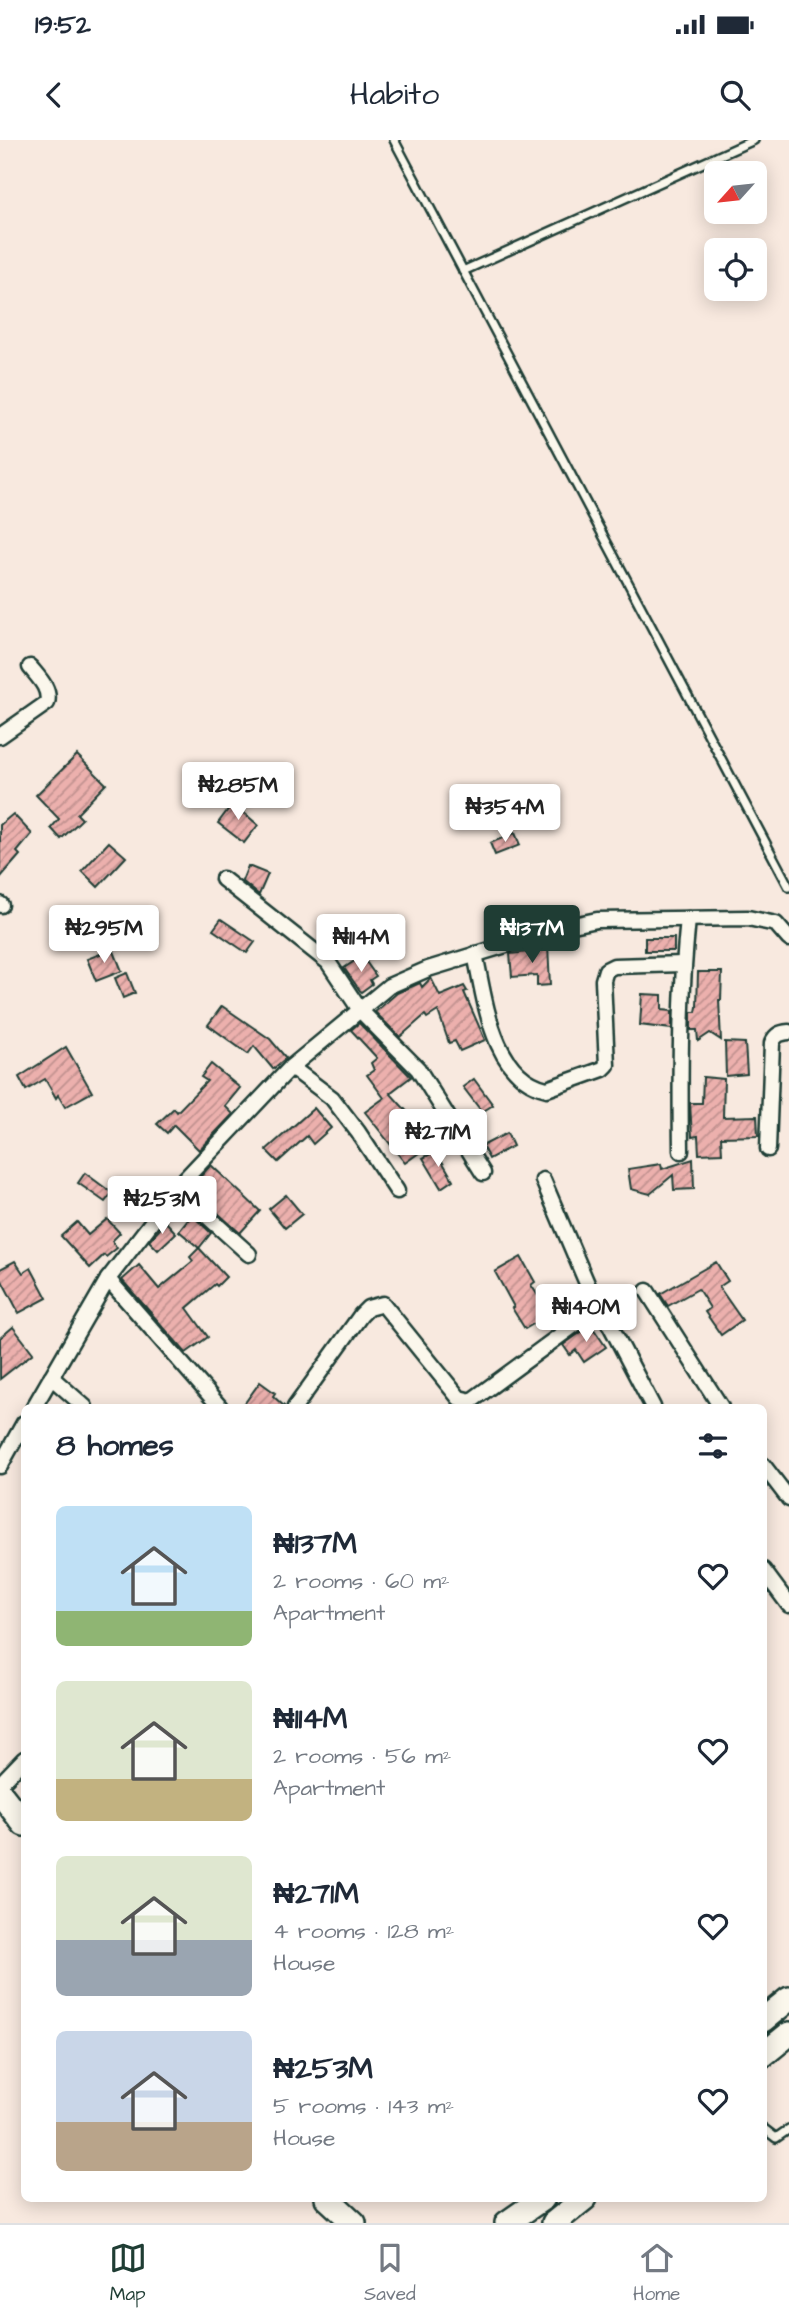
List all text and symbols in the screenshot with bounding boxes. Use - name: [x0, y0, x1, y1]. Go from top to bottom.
- text: 19:52: [35, 7, 91, 43]
- text: Habito: [350, 72, 439, 117]
- icon: back: [35, 76, 73, 114]
- icon: search: [716, 76, 754, 114]
- north arrow: [704, 161, 766, 224]
- map controls: [704, 161, 767, 301]
- button: locate: [704, 238, 767, 301]
- pin: ₦285M: [189, 762, 287, 822]
- text: ₦285M: [198, 769, 278, 801]
- pin: ₦354M: [456, 784, 554, 844]
- text: ₦354M: [465, 791, 545, 823]
- pin: ₦295M: [55, 906, 153, 965]
- pin: ₦137M: [483, 906, 581, 965]
- text: ₦295M: [65, 912, 143, 944]
- text: ₦137M: [500, 912, 564, 944]
- pin: ₦114M: [312, 914, 410, 974]
- text: ₦114M: [332, 921, 390, 953]
- pin: ₦271M: [389, 1110, 487, 1169]
- text: ₦271M: [405, 1116, 471, 1148]
- pin: ₦253M: [113, 1176, 211, 1236]
- text: ₦253M: [124, 1183, 200, 1215]
- pin: ₦140M: [537, 1284, 635, 1344]
- text: ₦140M: [552, 1291, 620, 1323]
- text: 8 homes: [56, 1425, 174, 1467]
- icon: filters: [694, 1427, 732, 1465]
- text: ₦137M: [273, 1523, 357, 1565]
- icon: home: [112, 1534, 196, 1618]
- icon: heart: [694, 1557, 732, 1595]
- text: 2 rooms · 60 m²: [273, 1565, 450, 1597]
- text: Apartment: [273, 1597, 385, 1629]
- text: ₦114M: [273, 1698, 348, 1740]
- icon: home: [112, 1709, 196, 1793]
- icon: heart: [694, 1732, 732, 1770]
- text: 2 rooms · 56 m²: [273, 1740, 451, 1772]
- text: Apartment: [273, 1772, 385, 1804]
- text: ₦271M: [273, 1873, 359, 1915]
- icon: home: [112, 1884, 196, 1968]
- icon: heart: [694, 1907, 732, 1945]
- text: 4 rooms · 128 m²: [273, 1915, 454, 1947]
- text: House: [273, 1947, 336, 1979]
- text: ₦253M: [273, 2048, 373, 2090]
- icon: home: [112, 2059, 196, 2143]
- icon: heart: [694, 2082, 732, 2120]
- text: 5 rooms · 143 m²: [273, 2090, 454, 2122]
- text: House: [273, 2122, 336, 2154]
- tab: Map: [109, 2239, 147, 2308]
- tab: Saved: [364, 2239, 416, 2308]
- tab: Home: [633, 2239, 680, 2308]

